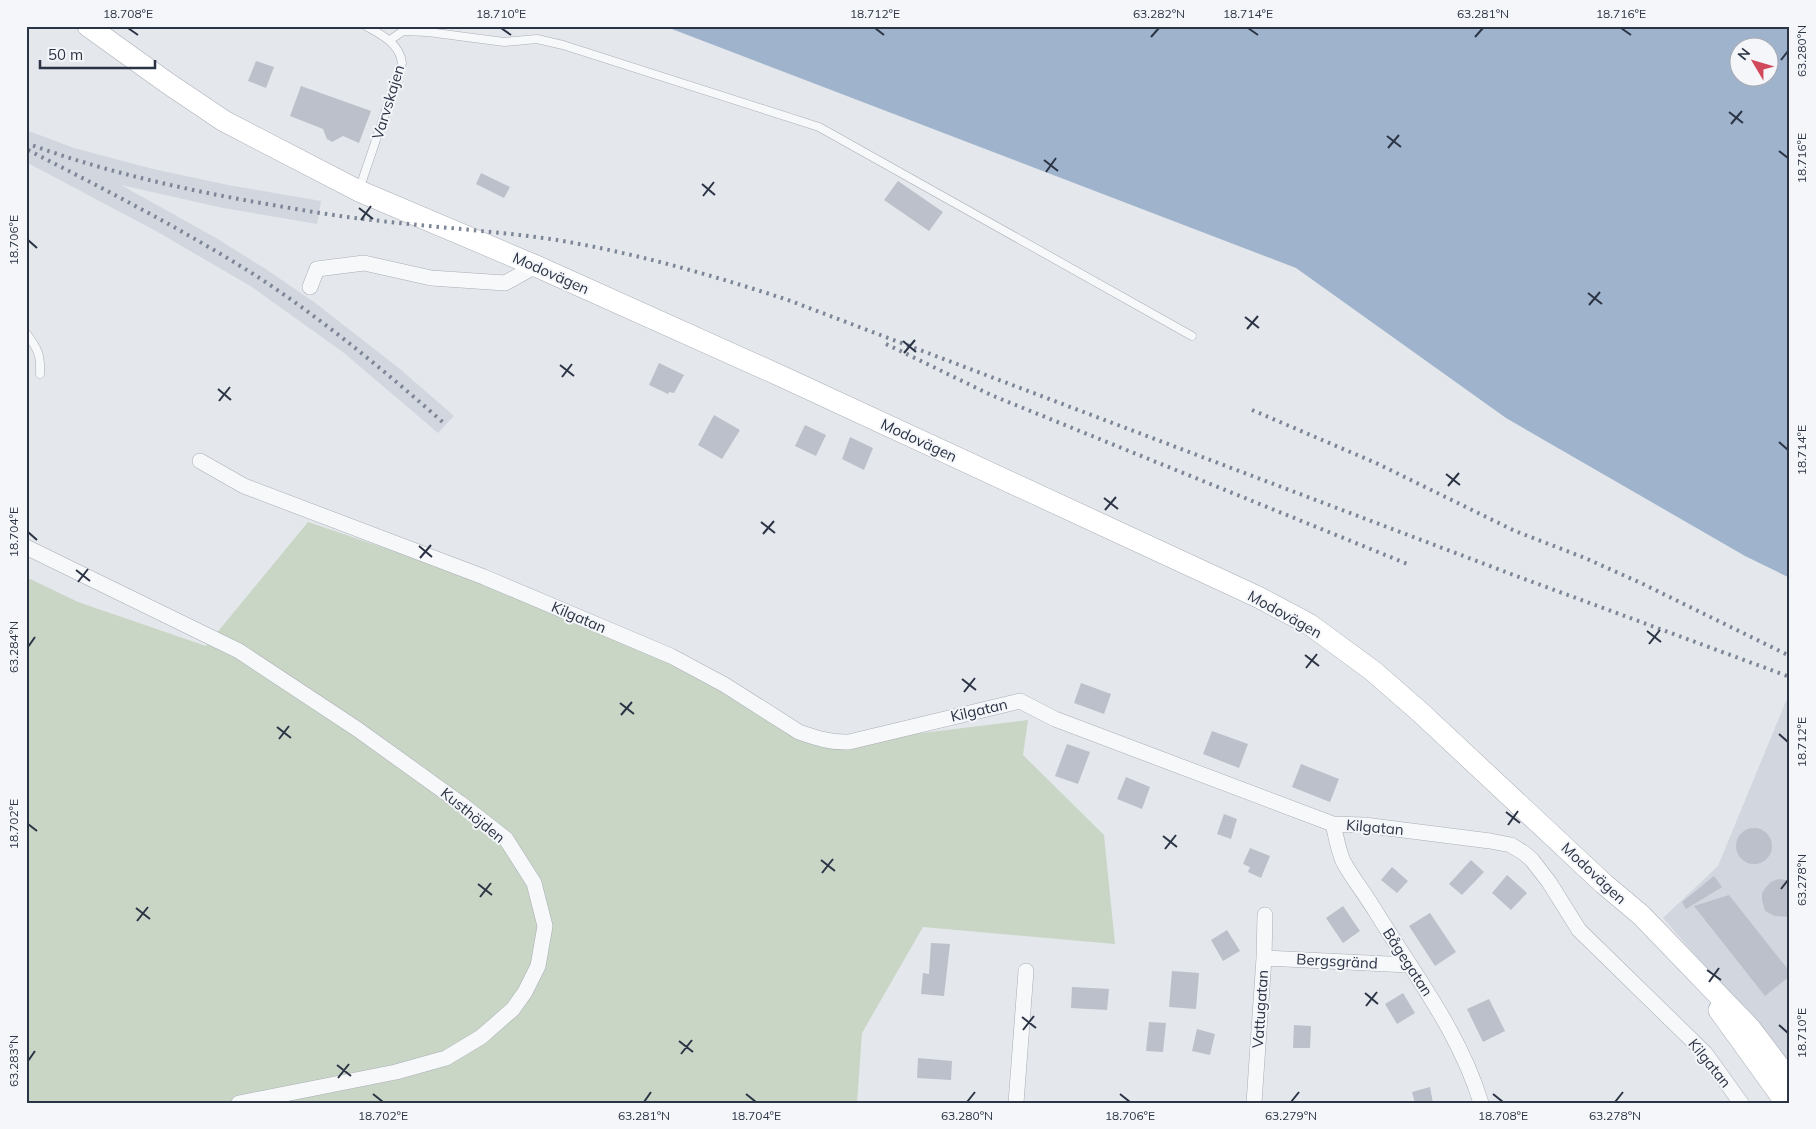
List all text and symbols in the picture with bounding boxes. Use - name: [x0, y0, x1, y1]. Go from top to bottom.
- text: 18.708°E: [103, 6, 153, 21]
- text: 18.710°E: [476, 6, 526, 21]
- text: 18.712°E: [850, 6, 900, 21]
- text: 63.282°N: [1133, 6, 1185, 21]
- text: 18.714°E: [1223, 6, 1273, 21]
- text: 63.281°N: [1457, 6, 1509, 21]
- text: 18.716°E: [1596, 6, 1646, 21]
- text: 63.280°N: [1794, 25, 1809, 77]
- scale bar: [40, 38, 155, 70]
- north arrow: [1728, 38, 1778, 88]
- text: N: [1733, 44, 1754, 64]
- text: 50 m: [48, 45, 83, 64]
- street label: Varvskajen: [368, 62, 408, 142]
- text: 18.716°E: [1794, 133, 1809, 183]
- text: 18.706°E: [6, 215, 21, 265]
- street label: Modovägen: [510, 248, 592, 298]
- street label: Modovägen: [878, 414, 960, 466]
- text: 18.714°E: [1794, 425, 1809, 475]
- text: 18.704°E: [6, 507, 21, 557]
- street label: Modovägen: [1245, 586, 1325, 642]
- street label: Kilgatan: [549, 597, 609, 637]
- text: 63.284°N: [6, 621, 21, 673]
- street label: Kilgatan: [949, 694, 1009, 726]
- text: 18.712°E: [1794, 717, 1809, 767]
- street label: Kusthöjden: [437, 783, 509, 847]
- text: 18.702°E: [6, 799, 21, 849]
- street label: Kilgatan: [1345, 815, 1405, 839]
- street label: Modovägen: [1558, 838, 1630, 908]
- text: 63.278°N: [1794, 854, 1809, 906]
- street label: Bågegatan: [1379, 924, 1437, 1000]
- street label: Bergsgränd: [1296, 949, 1378, 973]
- street label: Vattugatan: [1248, 969, 1272, 1049]
- text: 18.710°E: [1794, 1008, 1809, 1058]
- text: 63.283°N: [6, 1035, 21, 1087]
- street label: Kilgatan: [1684, 1035, 1736, 1091]
- text: 18.702°E: [358, 1108, 408, 1123]
- text: 63.281°N: [618, 1108, 670, 1123]
- text: 18.704°E: [731, 1108, 781, 1123]
- text: 63.280°N: [941, 1108, 993, 1123]
- text: 18.706°E: [1105, 1108, 1155, 1123]
- text: 63.279°N: [1265, 1108, 1317, 1123]
- text: 18.708°E: [1478, 1108, 1528, 1123]
- text: 63.278°N: [1589, 1108, 1641, 1123]

